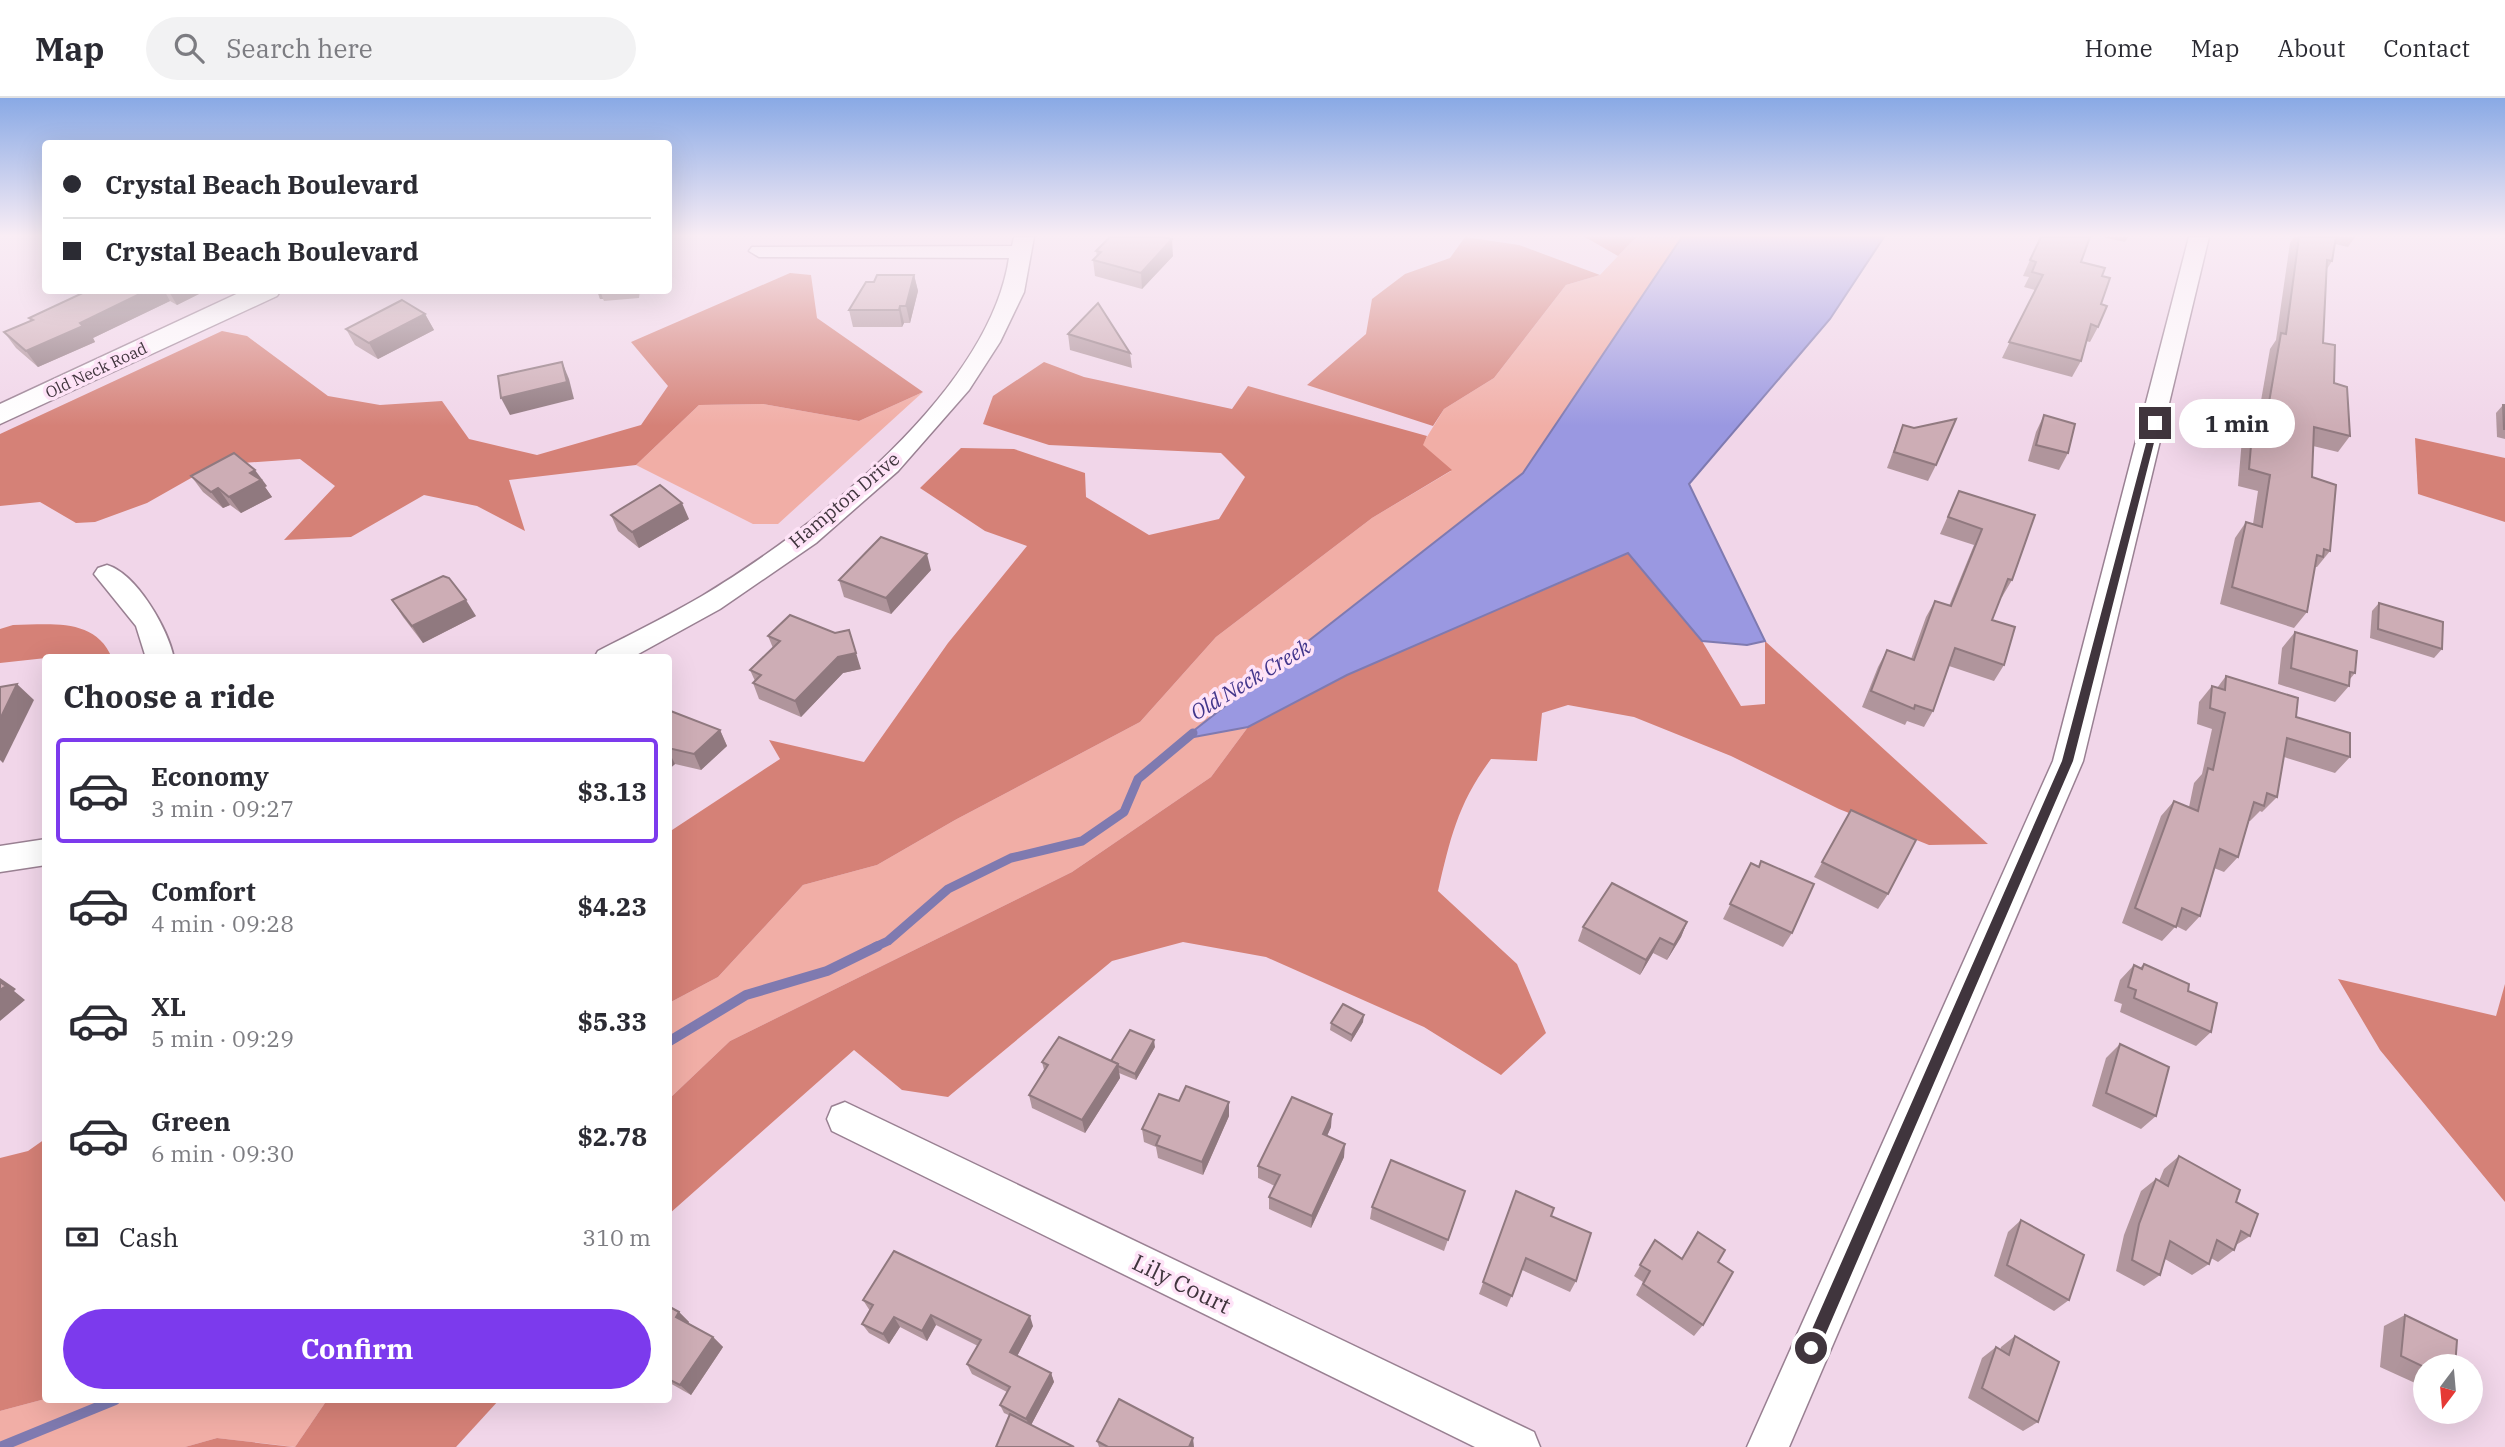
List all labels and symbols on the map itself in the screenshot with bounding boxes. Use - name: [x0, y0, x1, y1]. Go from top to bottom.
- street label: Old Neck Road: [42, 338, 150, 402]
- callout: 1 min: [2180, 398, 2295, 448]
- route end: [2139, 407, 2171, 439]
- street label: Hampton Drive: [784, 447, 904, 553]
- water label: Old Neck Creek: [1185, 632, 1316, 726]
- street label: Lily Court: [1128, 1246, 1236, 1320]
- route start: [1795, 1332, 1827, 1364]
- north arrow: [2413, 1354, 2483, 1424]

